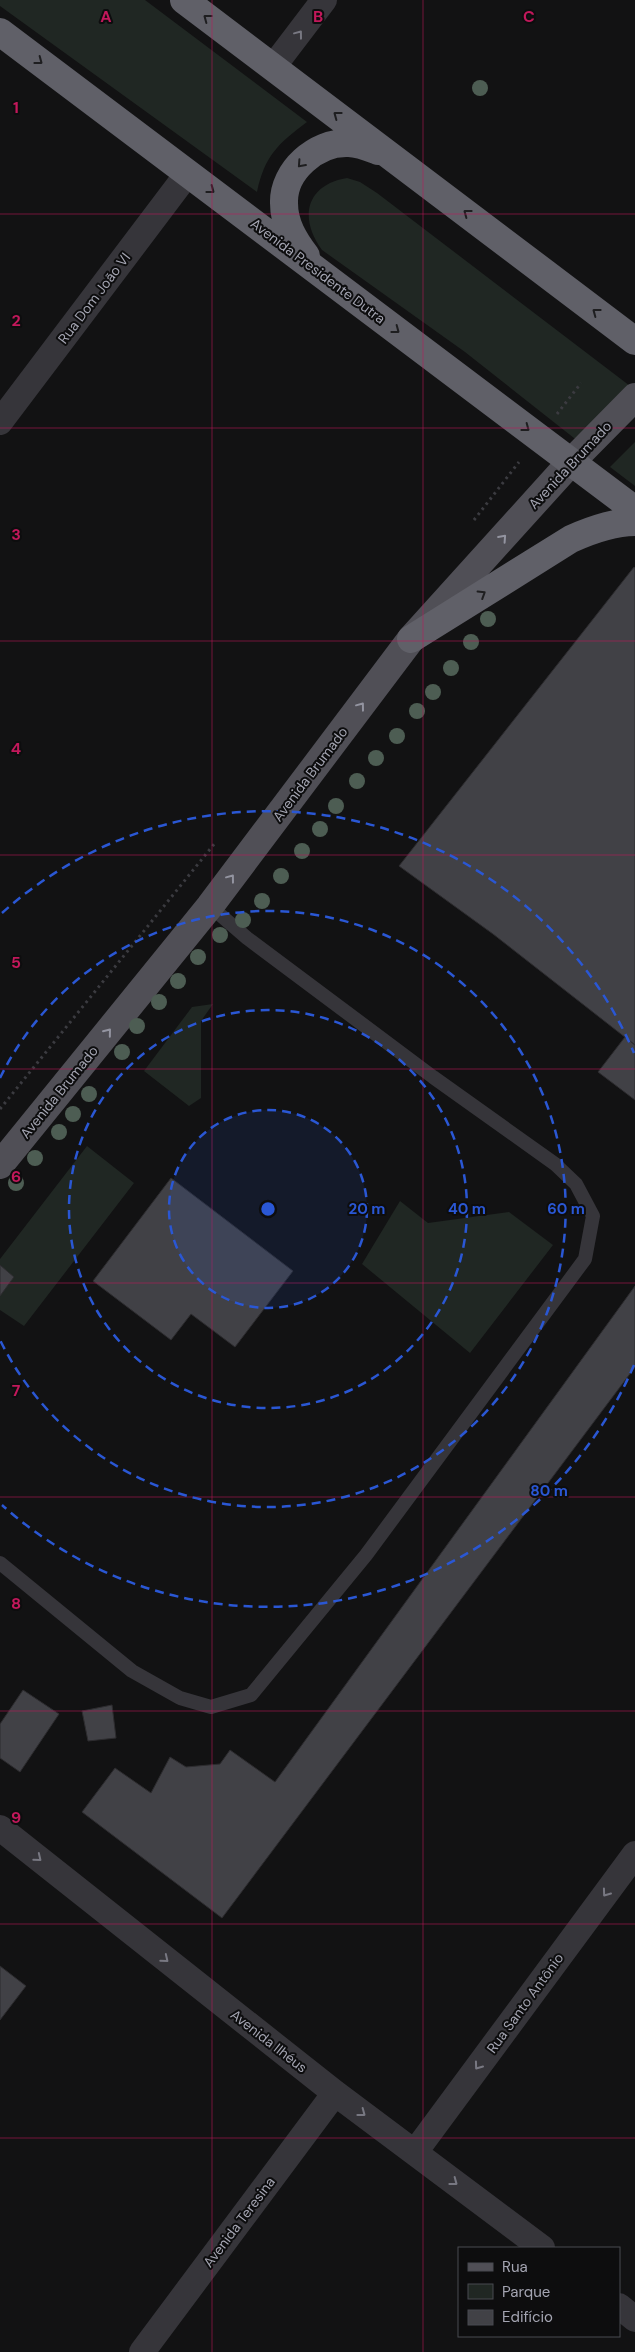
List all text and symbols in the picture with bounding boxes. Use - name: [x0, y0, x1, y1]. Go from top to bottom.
- text: A: [100, 6, 112, 27]
- text: B: [313, 6, 323, 27]
- text: C: [523, 6, 535, 27]
- one-way arrow: [204, 15, 213, 23]
- one-way arrow: [293, 31, 301, 40]
- one-way arrow: [33, 55, 43, 64]
- text: 1: [13, 97, 19, 118]
- one-way arrow: [334, 113, 343, 121]
- one-way arrow: [298, 159, 307, 168]
- one-way arrow: [205, 184, 215, 193]
- one-way arrow: [464, 211, 473, 219]
- street label: Avenida Presidente Dutra: [247, 214, 389, 328]
- street label: Rua Dom João VI: [54, 249, 134, 347]
- one-way arrow: [593, 309, 602, 317]
- text: 2: [11, 310, 21, 331]
- one-way arrow: [390, 324, 400, 333]
- street label: Avenida Brumado: [525, 417, 615, 513]
- one-way arrow: [520, 422, 530, 431]
- text: 3: [11, 524, 21, 545]
- one-way arrow: [497, 534, 506, 543]
- one-way arrow: [477, 591, 486, 601]
- one-way arrow: [355, 703, 363, 712]
- street label: Avenida Brumado: [269, 723, 351, 825]
- text: 4: [11, 738, 21, 759]
- one-way arrow: [226, 875, 234, 884]
- text: 5: [11, 952, 21, 973]
- one-way arrow: [102, 1029, 110, 1038]
- street label: Avenida Brumado: [16, 1042, 102, 1142]
- text: 6: [11, 1166, 21, 1187]
- text: 20 m: [349, 1199, 385, 1219]
- text: 40 m: [448, 1199, 486, 1219]
- text: 60 m: [547, 1199, 585, 1219]
- centre of rings: [259, 1200, 277, 1218]
- text: 7: [12, 1380, 21, 1401]
- text: 80 m: [530, 1481, 568, 1501]
- text: 8: [11, 1593, 21, 1614]
- text: 9: [11, 1807, 21, 1828]
- one-way arrow: [32, 1852, 42, 1861]
- one-way arrow: [603, 1887, 612, 1897]
- street label: Rua Santo Antônio: [483, 1949, 567, 2057]
- one-way arrow: [159, 1954, 168, 1962]
- street label: Avenida Ilhéus: [227, 2005, 311, 2077]
- one-way arrow: [475, 2060, 484, 2070]
- one-way arrow: [356, 2107, 366, 2116]
- street label: Avenida Teresina: [199, 2173, 279, 2271]
- one-way arrow: [448, 2176, 457, 2184]
- legend: [458, 2247, 620, 2337]
- text: Rua: [502, 2257, 528, 2277]
- text: Parque: [502, 2282, 550, 2302]
- text: Edifício: [502, 2307, 553, 2327]

